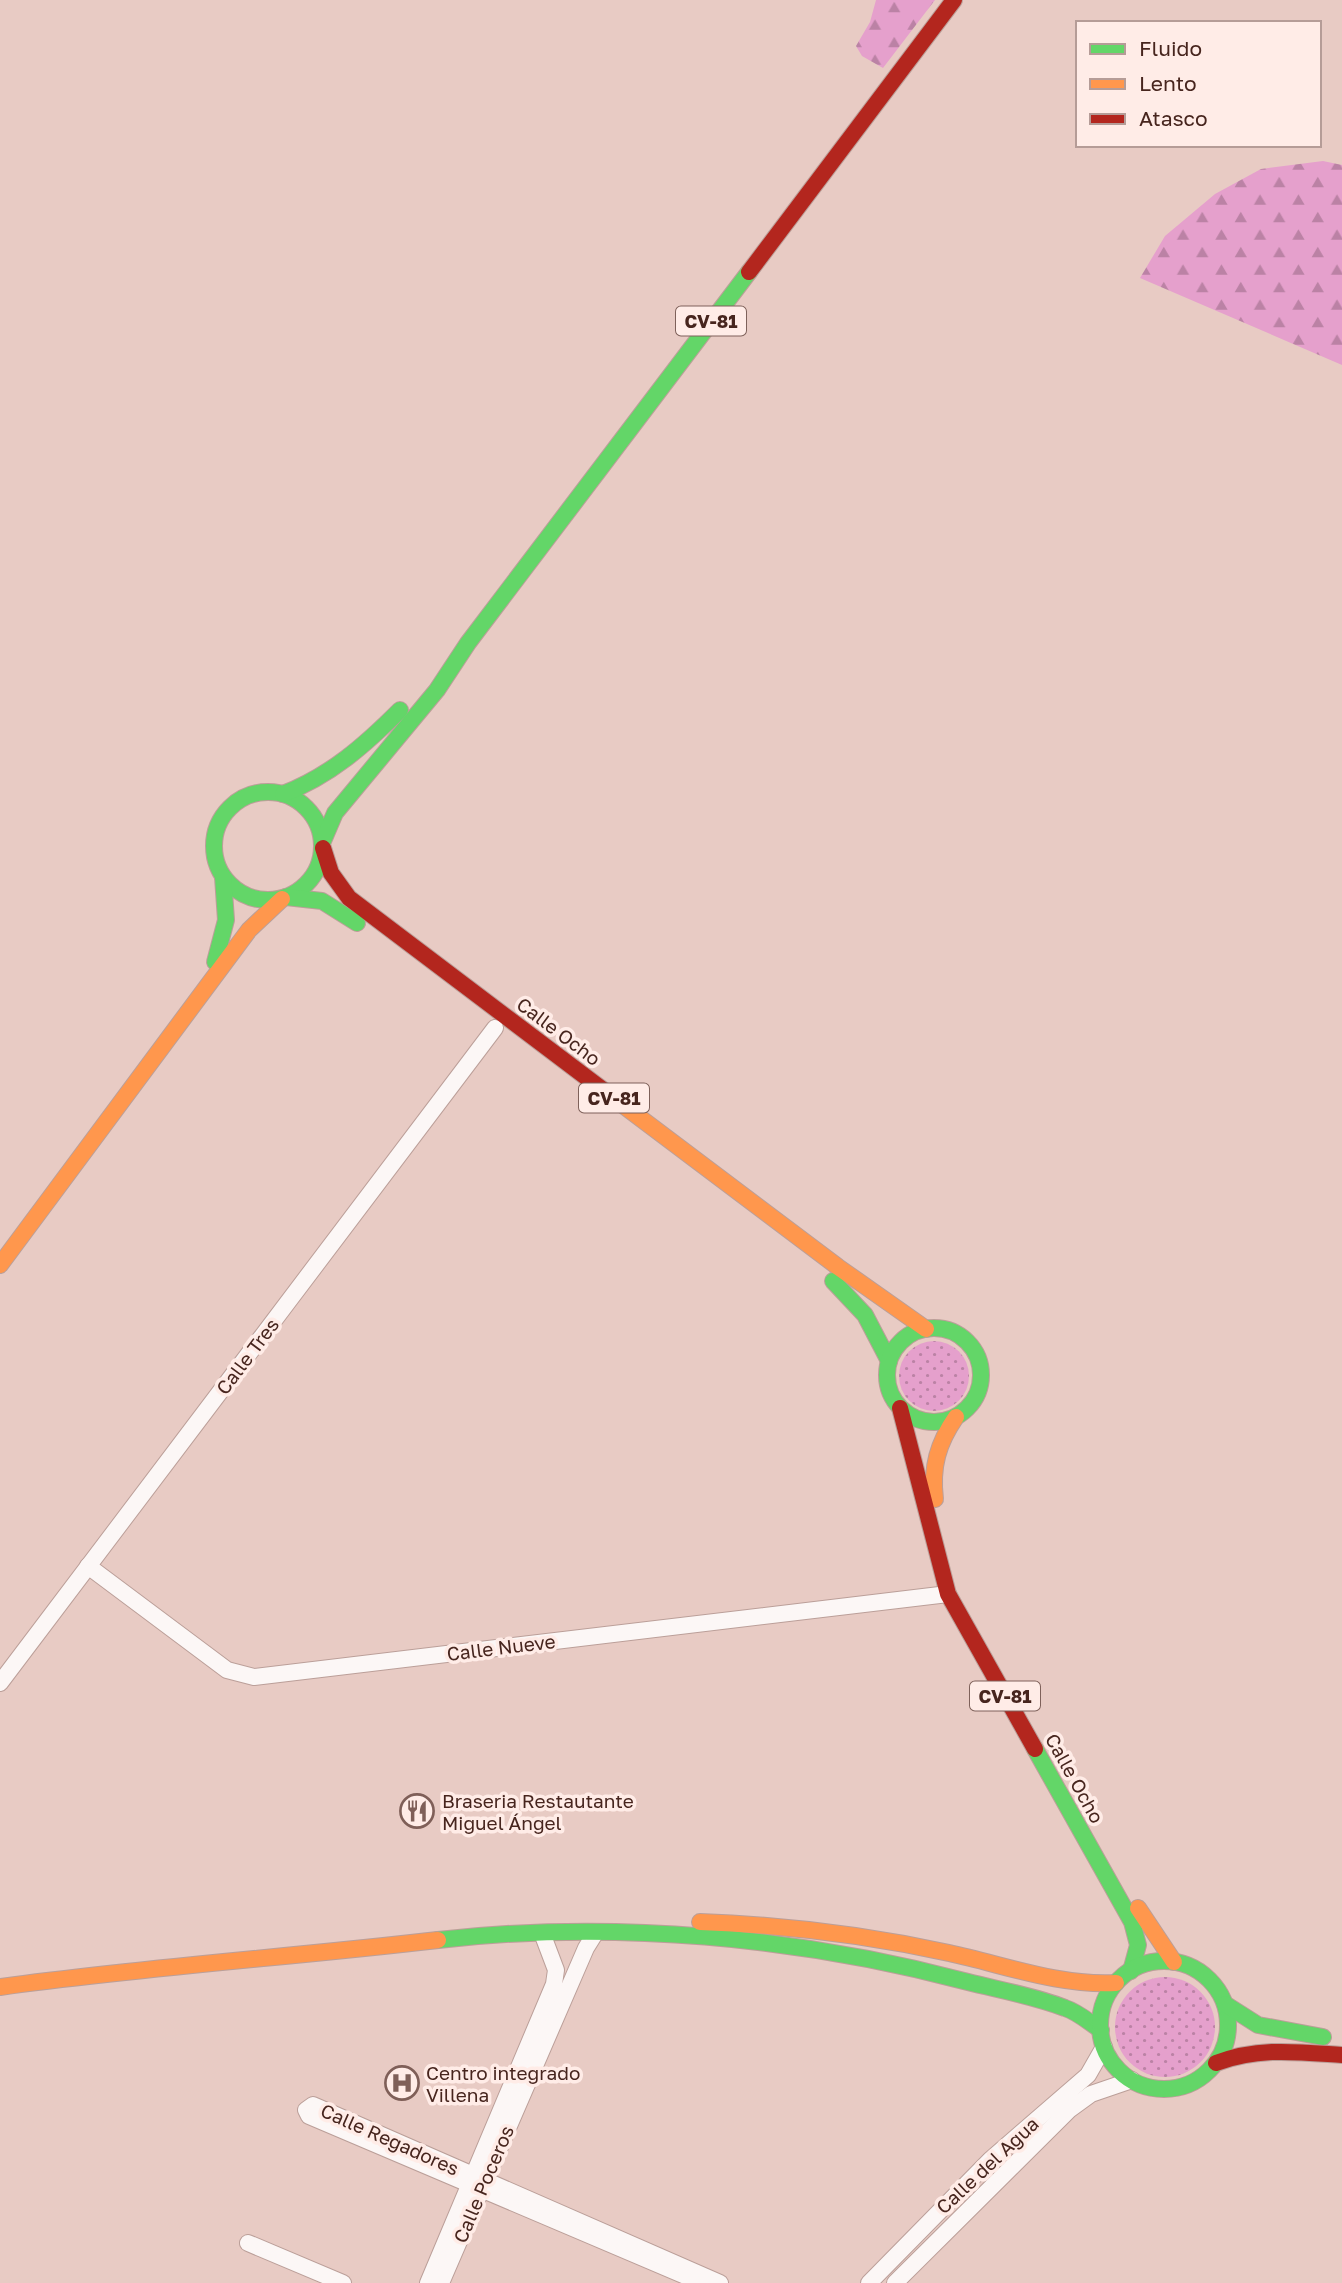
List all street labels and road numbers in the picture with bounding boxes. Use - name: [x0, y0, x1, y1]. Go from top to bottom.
- road number: CV-81: [676, 306, 746, 335]
- street label: Calle Ocho: [513, 992, 605, 1070]
- road number: CV-81: [579, 1084, 649, 1112]
- street label: Calle Tres: [211, 1313, 283, 1399]
- street label: Calle Nueve: [445, 1629, 557, 1665]
- road number: CV-81: [970, 1681, 1040, 1710]
- street label: Calle Ocho: [1041, 1729, 1109, 1827]
- street label: Calle Regadores: [317, 2098, 463, 2180]
- street label: Calle del Agua: [931, 2112, 1043, 2218]
- street label: Calle Poceros: [448, 2122, 518, 2246]

